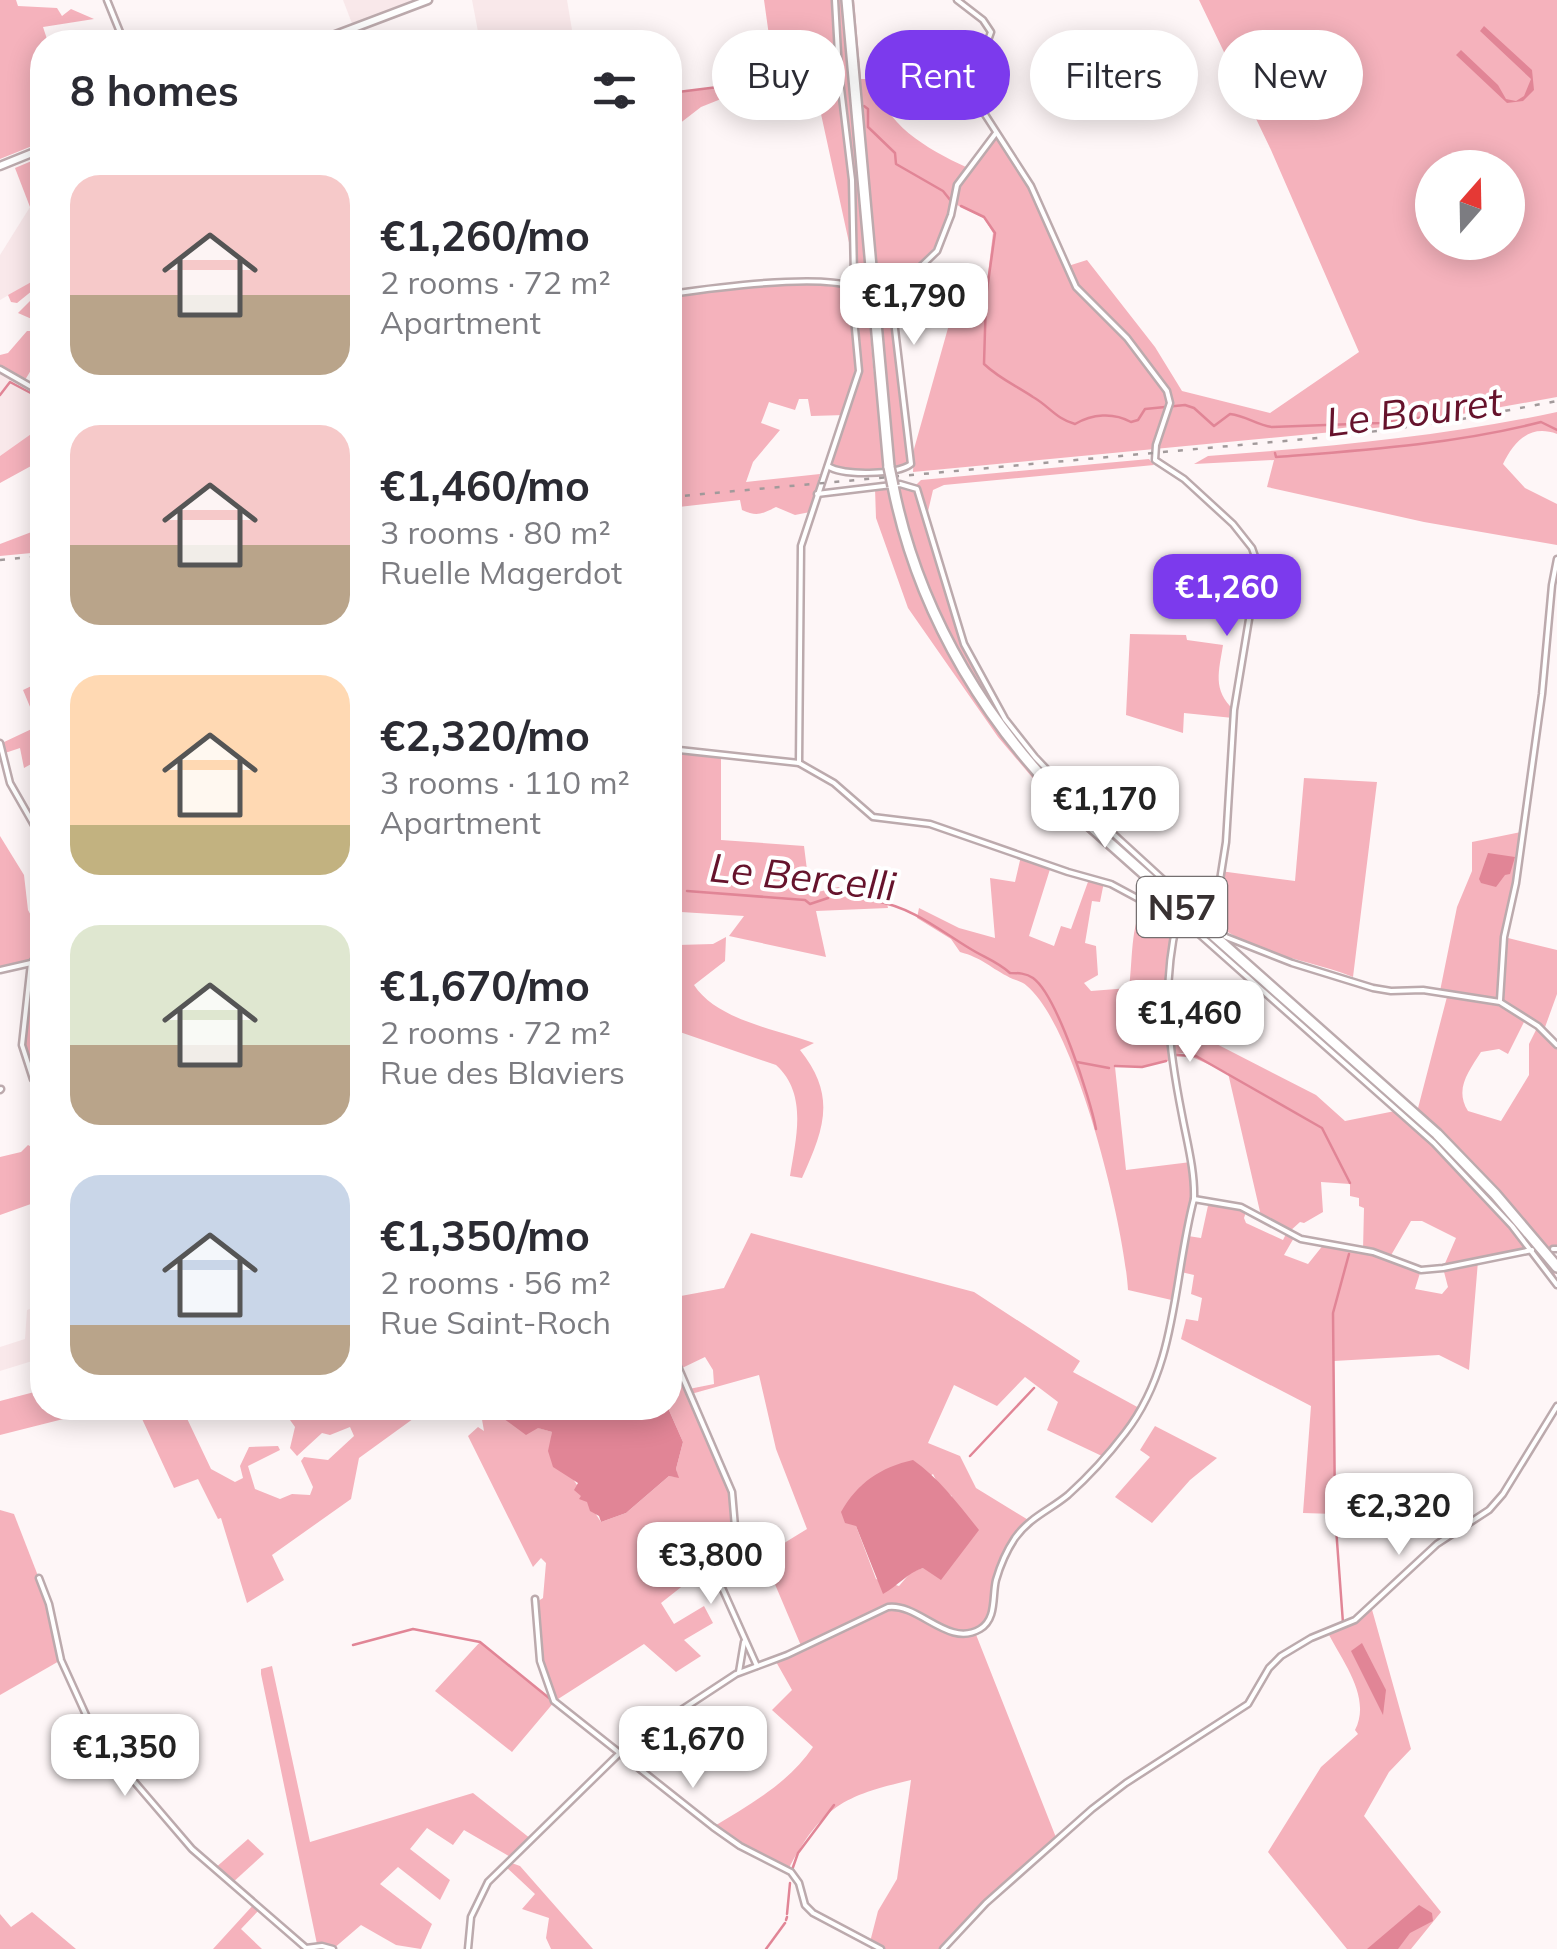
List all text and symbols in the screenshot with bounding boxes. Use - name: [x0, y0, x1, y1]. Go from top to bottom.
- chip: Buy: [712, 30, 845, 120]
- chip: Rent: [865, 30, 1010, 120]
- chip: Filters: [1030, 30, 1198, 120]
- chip: New: [1218, 30, 1363, 120]
- icon: filters: [587, 63, 642, 118]
- text: 8 homes: [70, 64, 239, 117]
- north arrow: [1415, 150, 1525, 260]
- map controls: [1415, 150, 1525, 260]
- text: €1,260/mo: [380, 209, 590, 262]
- icon: home: [150, 215, 270, 335]
- text: 2 rooms · 72 m²: [380, 262, 611, 302]
- pin: €1,790: [833, 263, 995, 348]
- text: €1,790: [862, 275, 966, 315]
- text: Apartment: [380, 302, 541, 342]
- water label: Le Bouret: [1323, 375, 1506, 447]
- text: €1,460/mo: [380, 459, 590, 512]
- icon: home: [150, 465, 270, 585]
- text: 3 rooms · 80 m²: [380, 512, 611, 552]
- text: Ruelle Magerdot: [380, 552, 622, 592]
- pin: €1,260: [1146, 554, 1308, 639]
- text: €1,260: [1175, 566, 1279, 606]
- text: €2,320/mo: [380, 709, 590, 762]
- icon: home: [150, 715, 270, 835]
- text: 3 rooms · 110 m²: [380, 762, 630, 802]
- pin: €1,170: [1024, 766, 1186, 851]
- text: €1,170: [1053, 778, 1157, 818]
- text: Apartment: [380, 802, 541, 842]
- water label: Le Bercelli: [708, 841, 899, 911]
- road number: N57: [1137, 877, 1227, 937]
- text: €1,670/mo: [380, 959, 590, 1012]
- icon: home: [150, 965, 270, 1085]
- pin: €1,460: [1109, 980, 1271, 1065]
- text: €1,460: [1138, 992, 1242, 1032]
- text: 2 rooms · 72 m²: [380, 1012, 611, 1052]
- text: Rue des Blaviers: [380, 1052, 625, 1092]
- text: €1,350/mo: [380, 1209, 590, 1262]
- icon: home: [150, 1215, 270, 1335]
- text: 2 rooms · 56 m²: [380, 1262, 611, 1302]
- text: Rue Saint-Roch: [380, 1302, 611, 1342]
- pin: €2,320: [1318, 1473, 1480, 1558]
- text: €2,320: [1347, 1485, 1451, 1525]
- pin: €3,800: [630, 1522, 792, 1607]
- text: €3,800: [659, 1534, 763, 1574]
- pin: €1,670: [612, 1706, 774, 1791]
- pin: €1,350: [44, 1714, 206, 1799]
- text: €1,670: [641, 1718, 745, 1758]
- text: €1,350: [73, 1726, 177, 1766]

